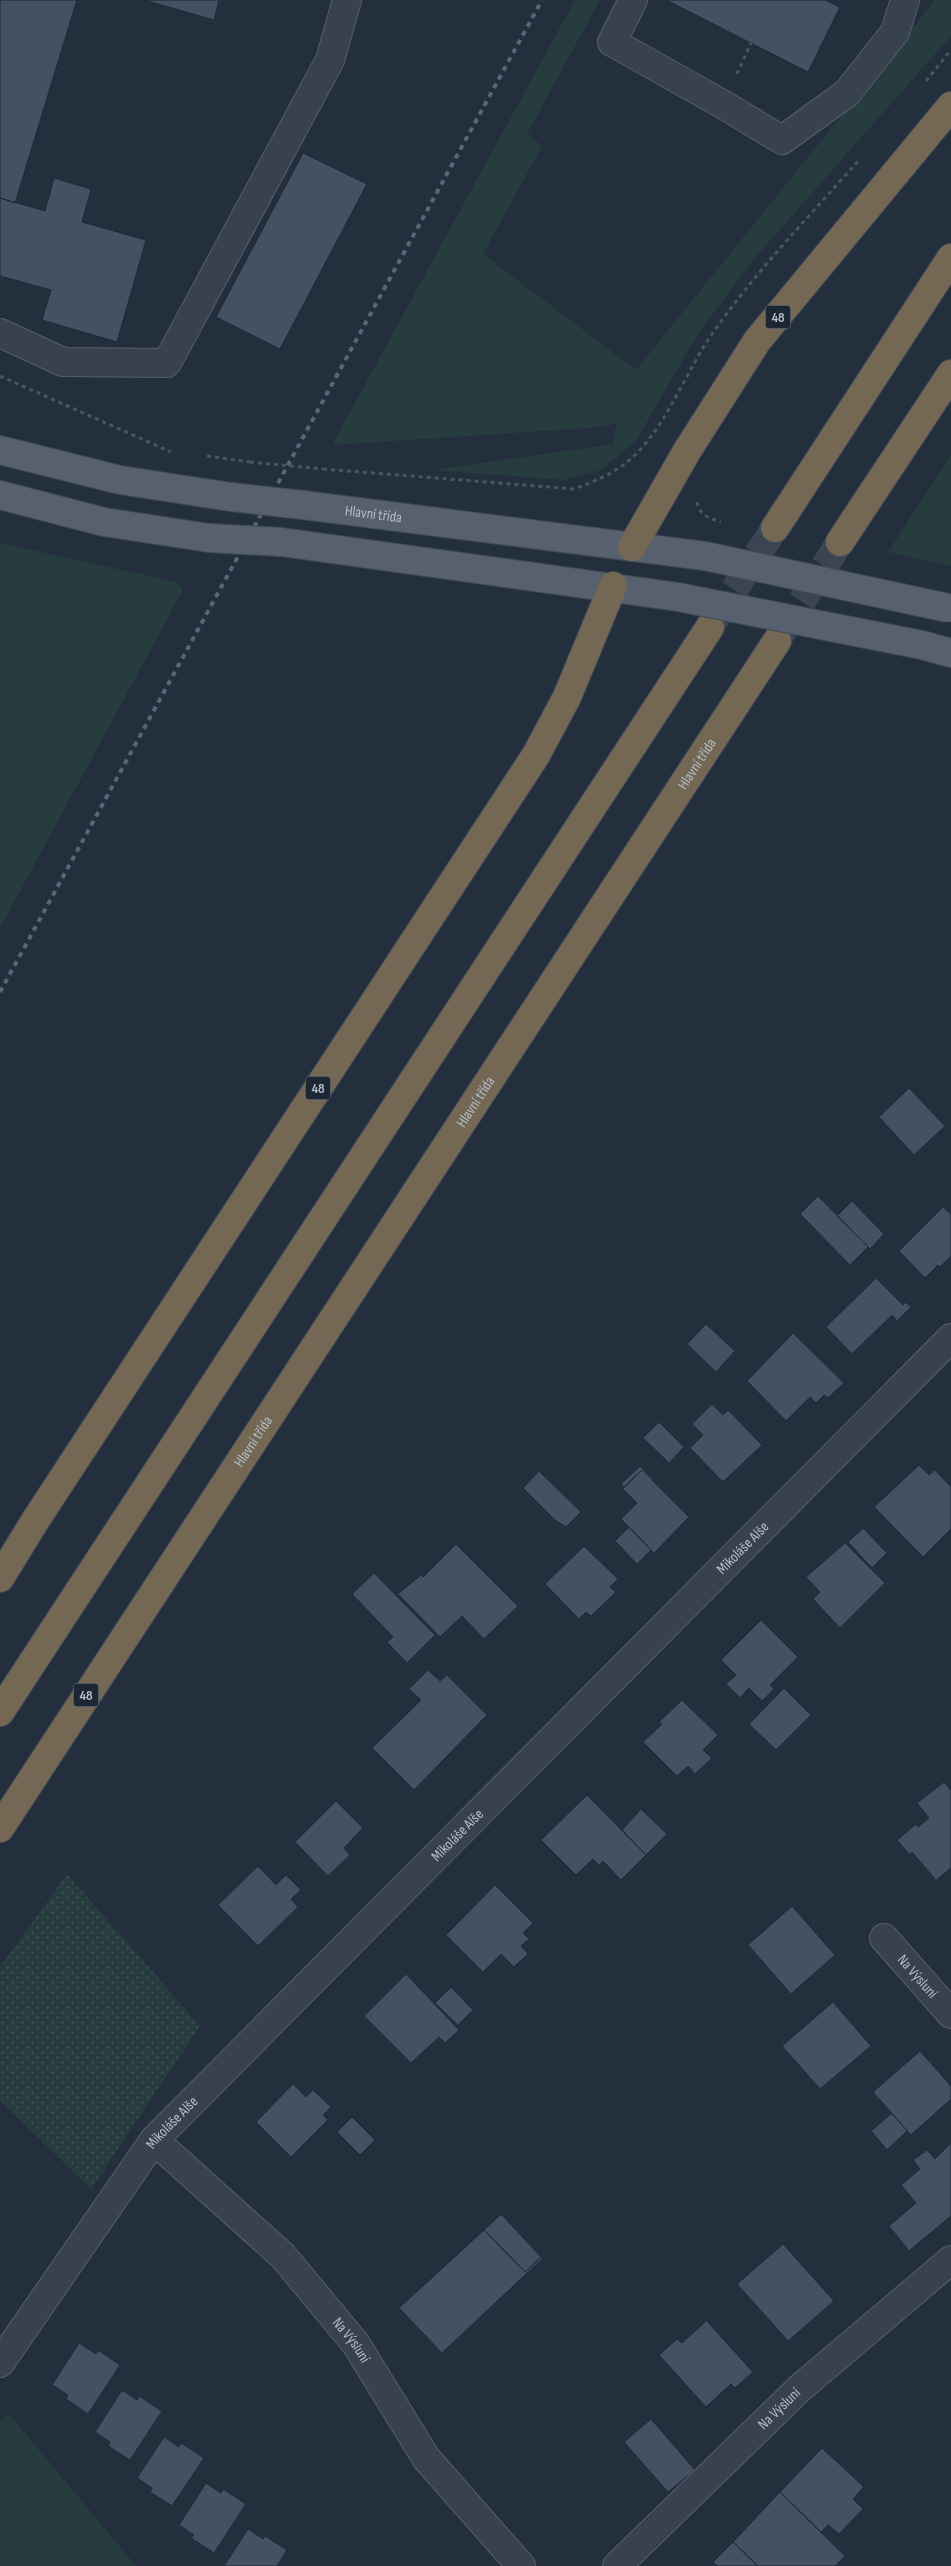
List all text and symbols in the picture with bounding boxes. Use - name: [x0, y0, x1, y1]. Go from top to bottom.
- road number: 48: [766, 306, 790, 328]
- street label: Hlavní třída: [344, 501, 403, 527]
- street label: Hlavní třída: [673, 735, 721, 793]
- street label: Hlavní třída: [452, 1073, 500, 1131]
- road number: 48: [306, 1076, 330, 1100]
- street label: Hlavní třída: [230, 1412, 277, 1471]
- street label: Mikoláše Alše: [713, 1518, 773, 1578]
- road number: 48: [74, 1684, 98, 1706]
- street label: Mikoláše Alše: [427, 1805, 488, 1866]
- street label: Na Výsluní: [893, 1951, 942, 2003]
- street label: Mikoláše Alše: [142, 2092, 202, 2153]
- street label: Na Výsluní: [328, 2314, 374, 2367]
- street label: Na Výsluní: [754, 2384, 805, 2434]

